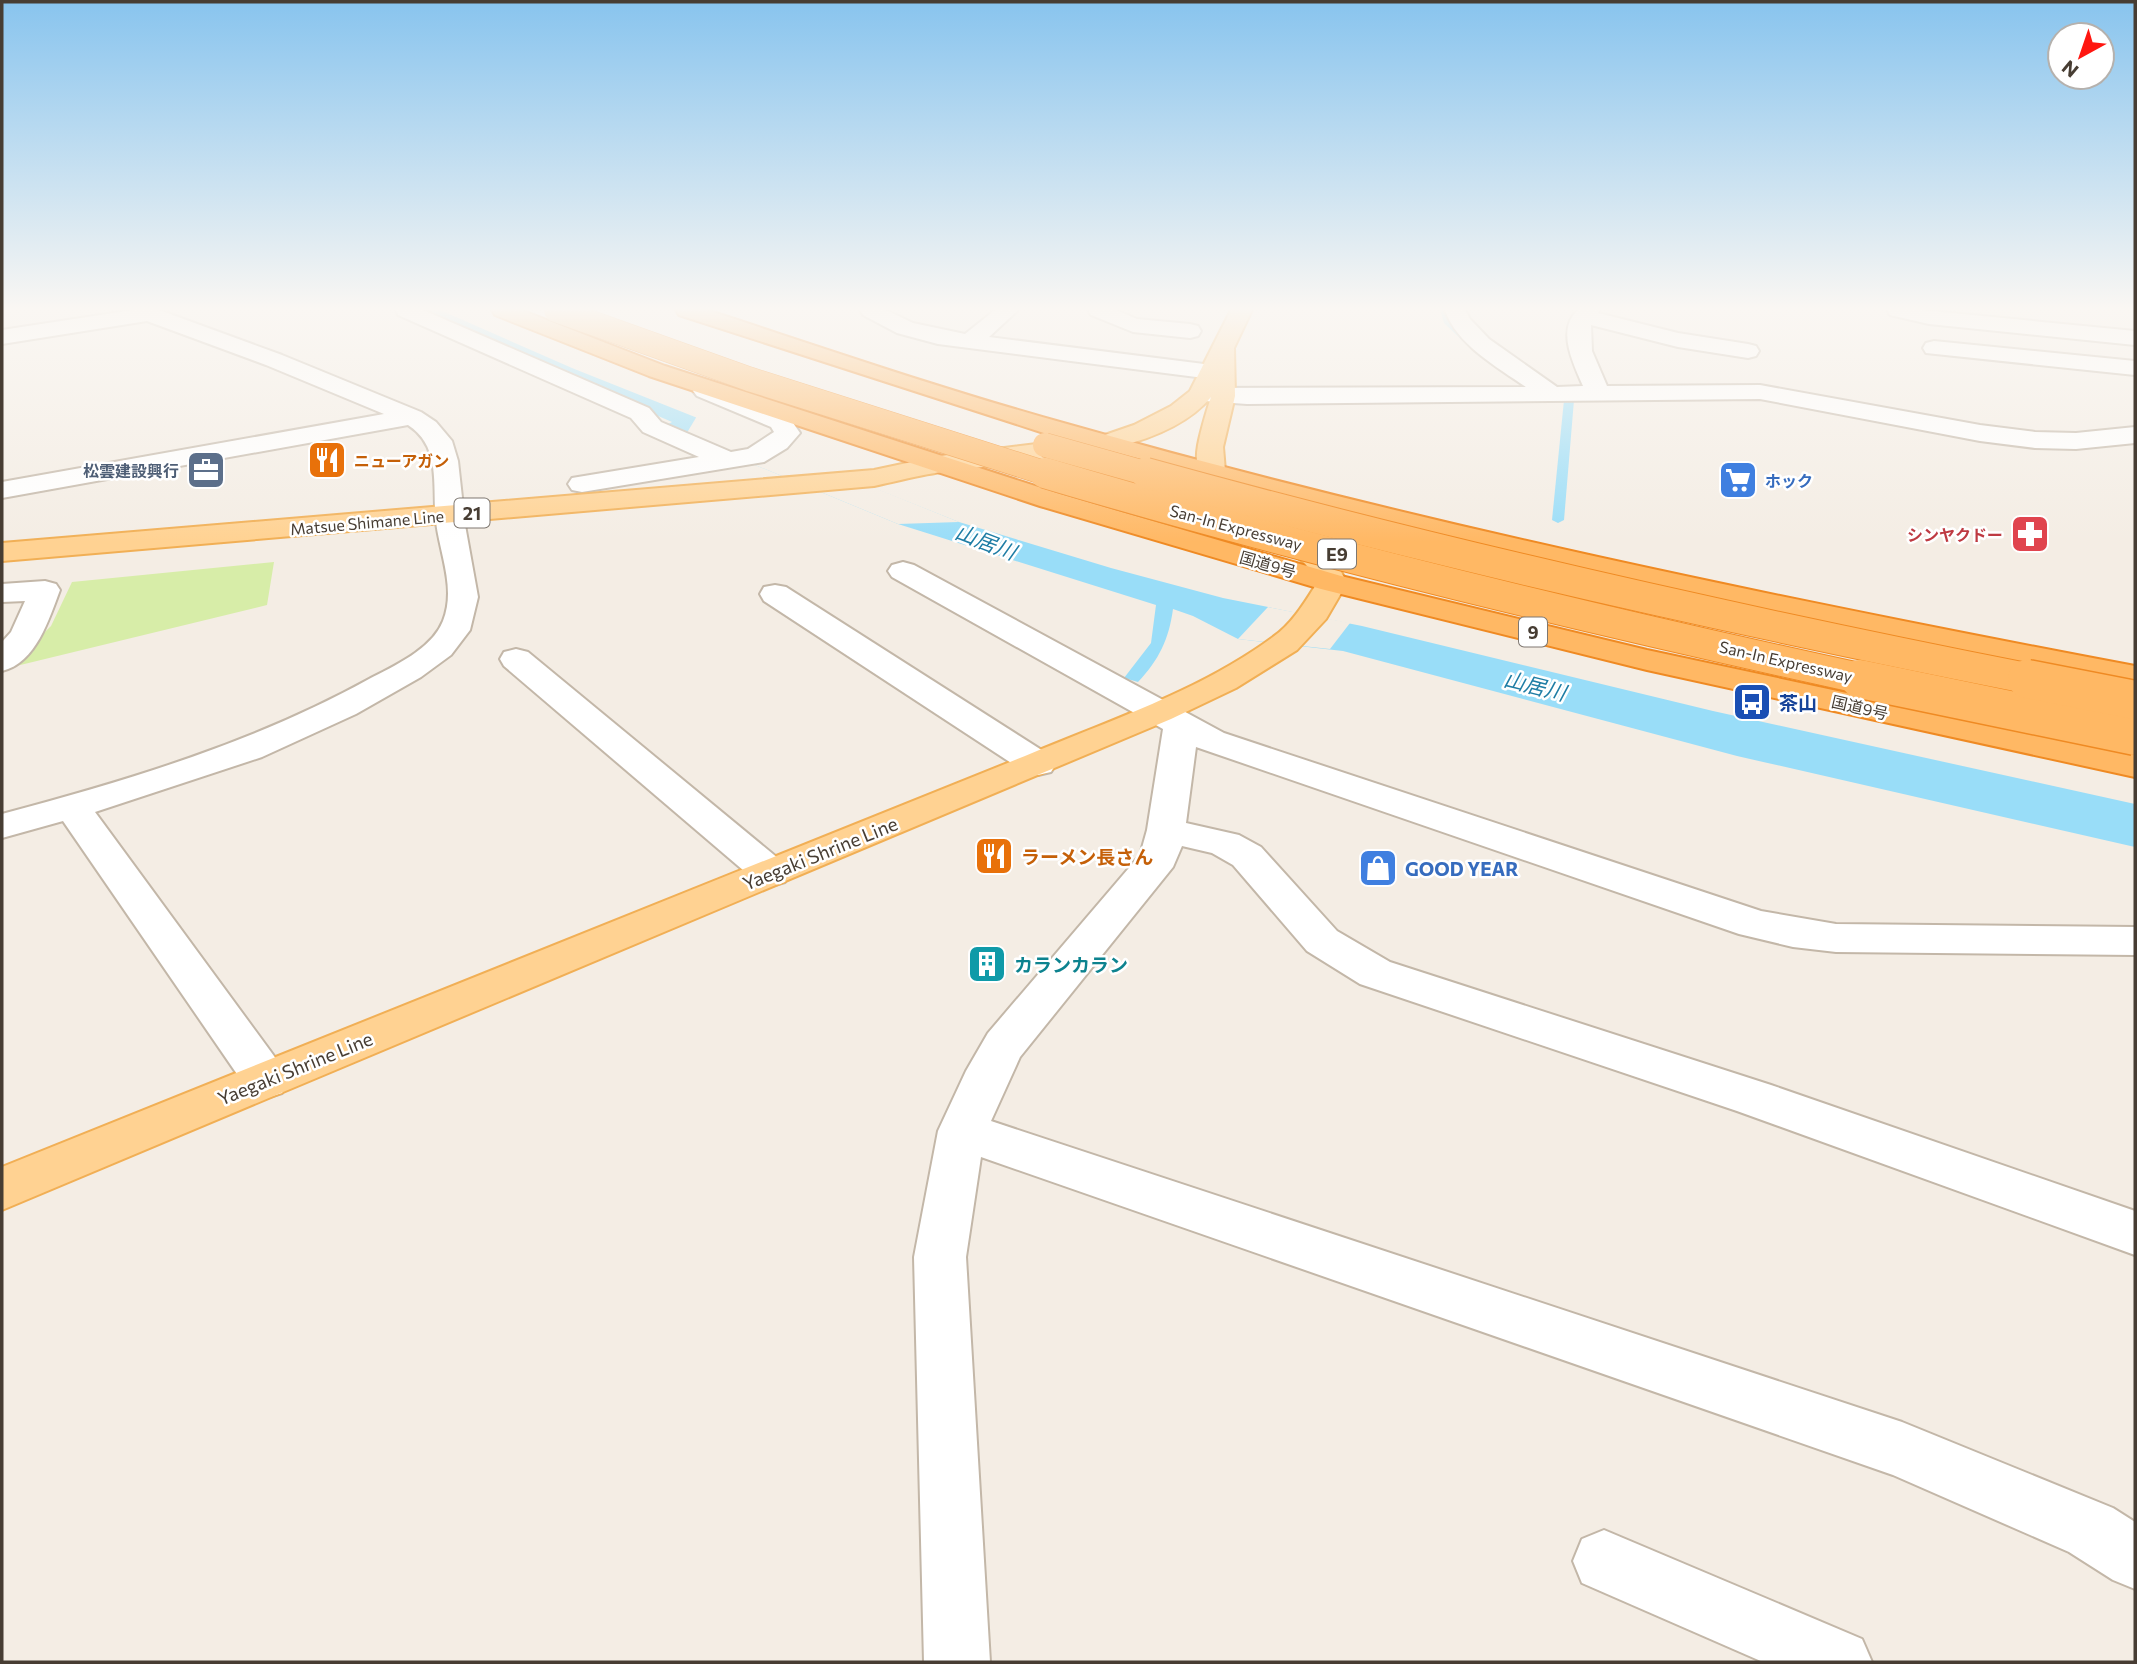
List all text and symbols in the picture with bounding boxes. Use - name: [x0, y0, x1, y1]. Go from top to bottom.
- north arrow: [2046, 21, 2116, 91]
- text: N: [2057, 56, 2083, 83]
- restaurant icon: ニューアガン: [306, 439, 348, 481]
- office icon: 松雲建設興行: [185, 449, 227, 491]
- place label: ニューアガン: [354, 451, 449, 470]
- supermarket icon: ホック: [1717, 459, 1759, 501]
- place label: 松雲建設興行: [83, 461, 179, 480]
- place label: ホック: [1765, 471, 1813, 490]
- road number: 21: [454, 499, 490, 528]
- street label: San-In Expressway: [1168, 500, 1304, 554]
- street label: Matsue Shimane Line: [289, 506, 445, 538]
- pharmacy icon: シンヤクドー: [2009, 513, 2051, 555]
- water label: 山居川: [952, 518, 1022, 565]
- place label: シンヤクドー: [1907, 525, 2003, 544]
- road number: E9: [1318, 540, 1356, 568]
- street label: 国道9号: [1238, 547, 1298, 581]
- road number: 9: [1519, 618, 1547, 646]
- street label: San-In Expressway: [1718, 636, 1854, 686]
- water label: 山居川: [1501, 665, 1571, 705]
- bus stop icon: 茶山: [1731, 681, 1773, 723]
- place label: 茶山: [1779, 691, 1817, 714]
- street label: 国道9号: [1830, 691, 1890, 723]
- street label: Yaegaki Shrine Line: [739, 811, 901, 895]
- restaurant icon: ラーメン長さん: [973, 835, 1015, 877]
- place label: ラーメン長さん: [1021, 845, 1153, 868]
- shop icon: GOOD YEAR: [1357, 847, 1399, 889]
- place label: GOOD YEAR: [1405, 857, 1518, 880]
- building icon: カランカラン: [966, 943, 1008, 985]
- place label: カランカラン: [1014, 953, 1128, 976]
- street label: Yaegaki Shrine Line: [214, 1026, 376, 1110]

